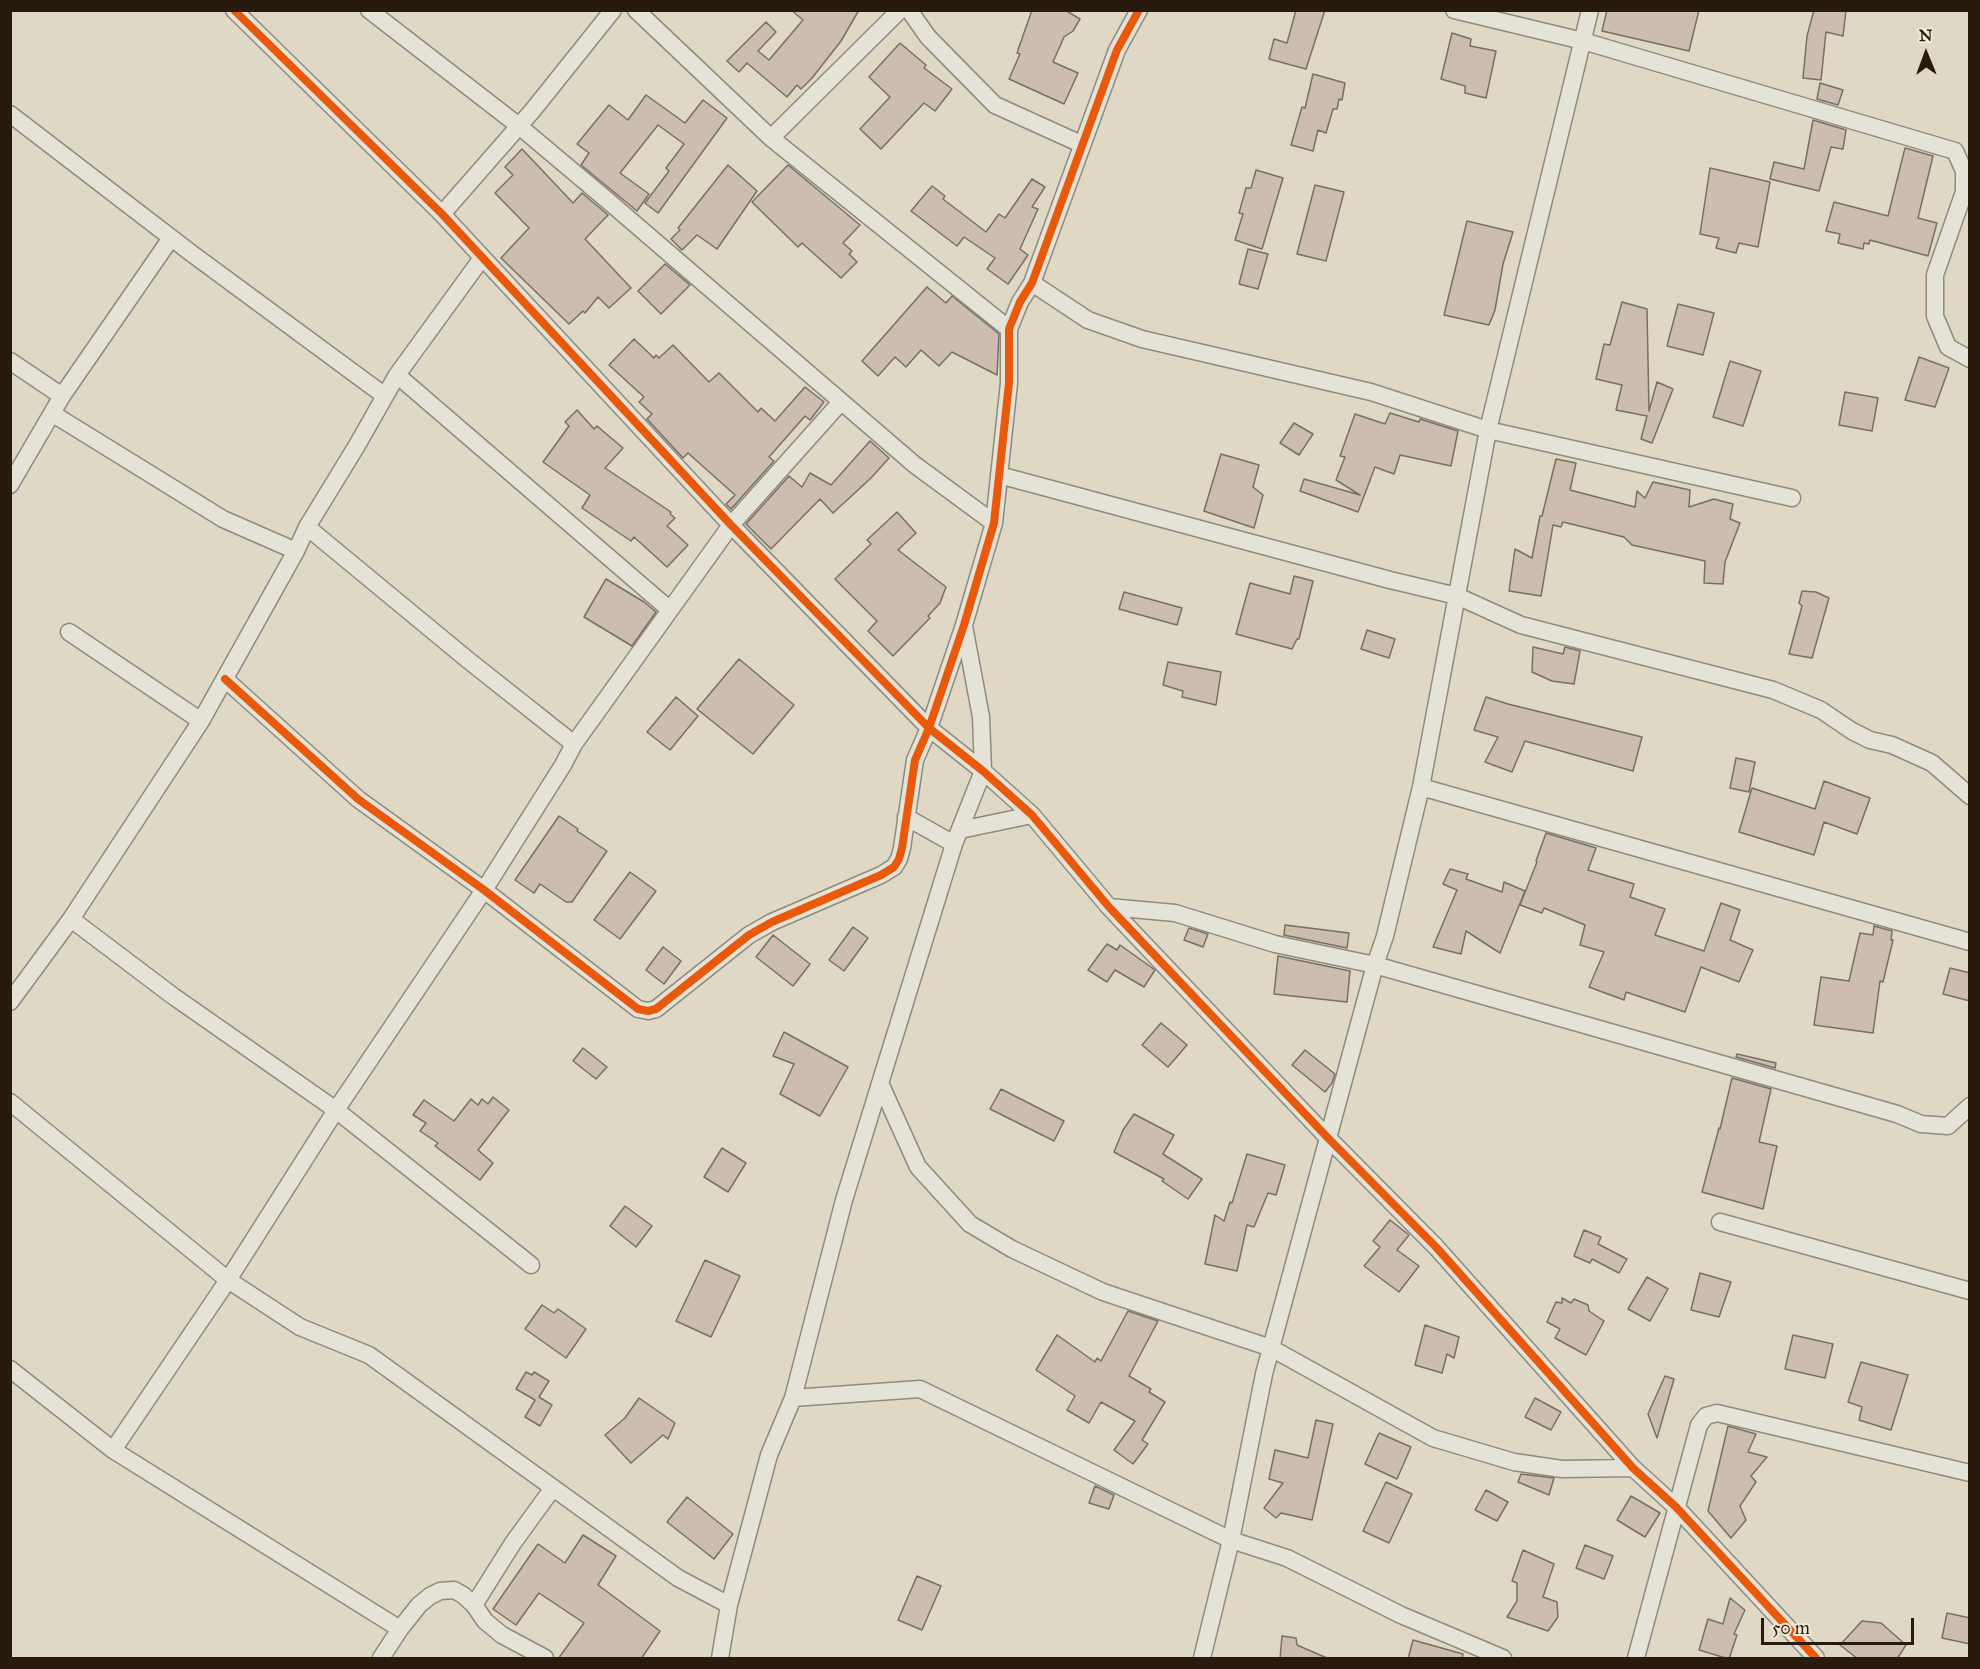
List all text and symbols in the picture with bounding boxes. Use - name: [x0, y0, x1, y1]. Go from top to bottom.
- north arrow: [1896, 24, 1956, 84]
- text: N: [1919, 26, 1933, 45]
- scale bar: [1764, 1606, 1917, 1644]
- text: 50 m: [1772, 1617, 1810, 1639]

